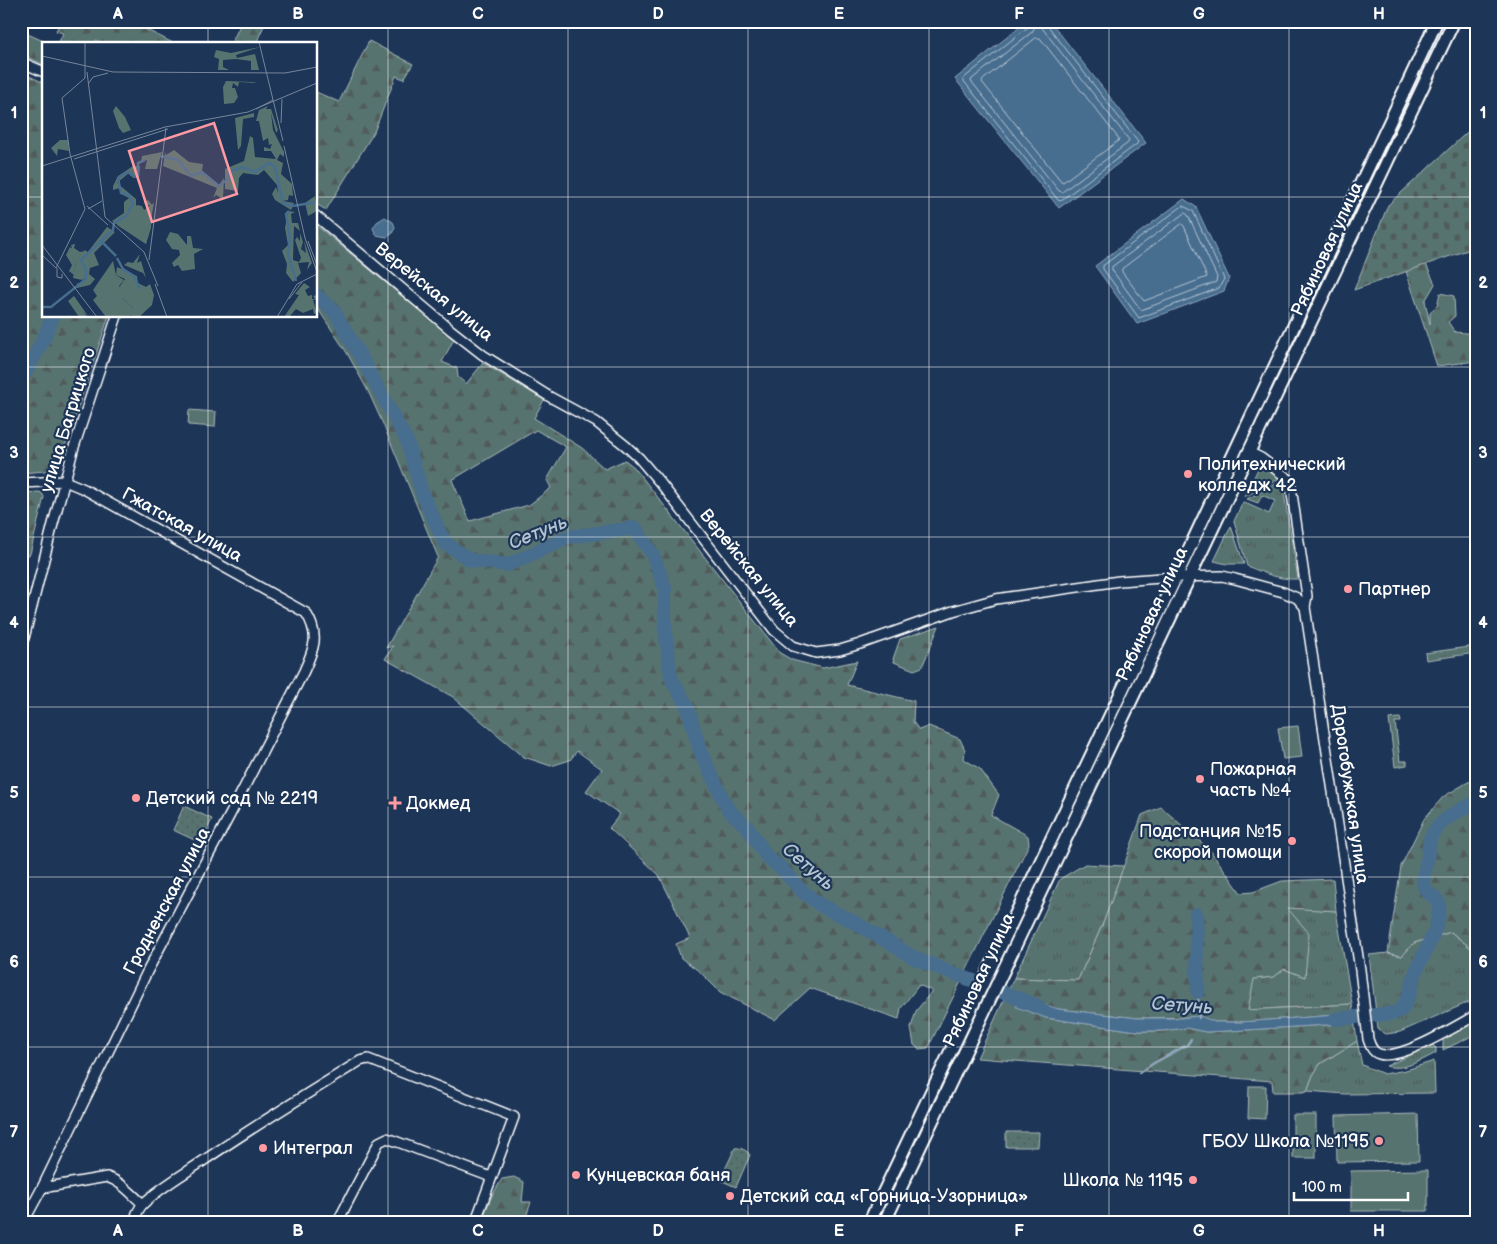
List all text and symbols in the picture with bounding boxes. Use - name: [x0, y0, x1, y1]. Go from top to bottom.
- text: A: [112, 5, 123, 24]
- text: B: [292, 5, 304, 24]
- text: C: [472, 5, 484, 24]
- text: D: [652, 5, 664, 24]
- text: E: [834, 5, 844, 24]
- text: F: [1014, 5, 1024, 24]
- text: G: [1193, 5, 1205, 24]
- text: H: [1373, 5, 1385, 24]
- inset map: [42, 42, 318, 318]
- text: 1: [11, 104, 17, 123]
- text: 1: [1480, 104, 1486, 123]
- street label: Рябиновая улица: [1287, 178, 1367, 319]
- street label: Верейская улица: [371, 238, 497, 346]
- text: 2: [9, 274, 19, 293]
- text: 2: [1478, 274, 1488, 293]
- street label: улица Багрицкого: [36, 345, 100, 495]
- text: 3: [9, 444, 19, 463]
- text: 3: [1478, 444, 1488, 463]
- place label: Политехнический колледж 42: [1198, 454, 1346, 496]
- marker: Политехнический колледж 42: [1182, 468, 1194, 480]
- street label: Гжатская улица: [118, 483, 246, 567]
- street label: Верейская улица: [695, 505, 803, 631]
- water label: Сетунь: [505, 511, 571, 555]
- street label: Рябиновая улица: [1112, 543, 1192, 684]
- place label: Партнер: [1358, 579, 1431, 600]
- marker: Партнер: [1342, 583, 1354, 595]
- text: 4: [9, 614, 19, 633]
- text: 4: [1478, 614, 1488, 633]
- street label: Дорогобужская улица: [1327, 703, 1373, 886]
- place label: Пожарная часть №4: [1210, 759, 1296, 801]
- marker: Пожарная часть №4: [1194, 773, 1206, 785]
- text: 5: [9, 784, 19, 803]
- text: 5: [1478, 784, 1488, 803]
- place label: Детский сад № 2219: [146, 788, 318, 809]
- marker: Детский сад № 2219: [130, 792, 142, 804]
- place label: Докмед: [406, 793, 471, 814]
- marker: Докмед: [388, 796, 402, 810]
- place label: Подстанция №15 скорой помощи: [1139, 821, 1282, 863]
- street label: Гродненская улица: [119, 823, 215, 978]
- marker: Подстанция №15 скорой помощи: [1286, 835, 1298, 847]
- water label: Сетунь: [777, 838, 839, 896]
- street label: Рябиновая улица: [939, 909, 1019, 1050]
- text: 6: [9, 953, 19, 972]
- text: 6: [1478, 953, 1488, 972]
- water label: Сетунь: [1151, 992, 1213, 1020]
- text: 7: [10, 1123, 19, 1142]
- text: 7: [1479, 1123, 1488, 1142]
- place label: ГБОУ Школа №1195: [1202, 1131, 1369, 1152]
- marker: ГБОУ Школа №1195: [1373, 1135, 1385, 1147]
- place label: Интеграл: [273, 1138, 353, 1159]
- marker: Интеграл: [257, 1142, 269, 1154]
- place label: Кунцевская баня: [586, 1165, 730, 1186]
- marker: Кунцевская баня: [570, 1169, 582, 1181]
- scale bar: [1294, 1169, 1408, 1201]
- place label: Школа № 1195: [1063, 1170, 1183, 1191]
- marker: Школа № 1195: [1187, 1174, 1199, 1186]
- text: 100 m: [1302, 1178, 1342, 1197]
- place label: Детский сад «Горница-Узорница»: [740, 1186, 1028, 1207]
- marker: Детский сад «Горница-Узорница»: [724, 1190, 736, 1202]
- text: A: [112, 1222, 123, 1241]
- text: B: [292, 1222, 304, 1241]
- text: C: [472, 1222, 484, 1241]
- text: D: [652, 1222, 664, 1241]
- text: E: [834, 1222, 844, 1241]
- text: F: [1014, 1222, 1024, 1241]
- text: G: [1193, 1222, 1205, 1241]
- text: H: [1373, 1222, 1385, 1241]

